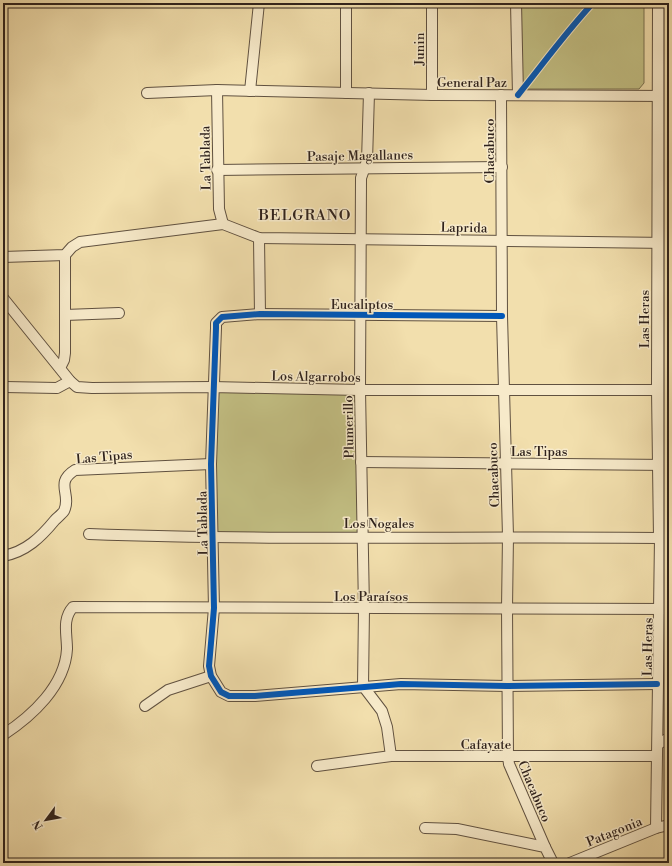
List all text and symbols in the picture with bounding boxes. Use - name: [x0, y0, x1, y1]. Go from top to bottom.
- street label: Junin: [412, 32, 428, 66]
- street label: General Paz: [437, 75, 507, 91]
- street label: Chacabuco: [482, 118, 498, 184]
- street label: La Tablada: [197, 125, 215, 190]
- street label: Pasaje Magallanes: [307, 147, 414, 165]
- district label: BELGRANO: [258, 206, 351, 225]
- street label: Laprida: [440, 220, 488, 236]
- street label: Las Heras: [637, 290, 653, 348]
- street label: Eucaliptos: [331, 297, 394, 313]
- street label: Los Algarrobos: [271, 368, 361, 386]
- street label: Plumerillo: [340, 395, 358, 459]
- street label: Chacabuco: [485, 442, 503, 508]
- street label: Las Tipas: [511, 444, 568, 460]
- street label: Las Tipas: [75, 447, 133, 467]
- street label: La Tablada: [194, 490, 212, 555]
- street label: Los Nogales: [344, 516, 415, 532]
- street label: Los Paraísos: [334, 589, 408, 605]
- street label: Las Heras: [639, 617, 657, 676]
- street label: Cafayate: [461, 737, 512, 753]
- street label: Chacabuco: [514, 758, 554, 824]
- north arrow: [26, 800, 66, 840]
- street label: Patagonia: [584, 813, 645, 850]
- text: N: [30, 817, 47, 832]

